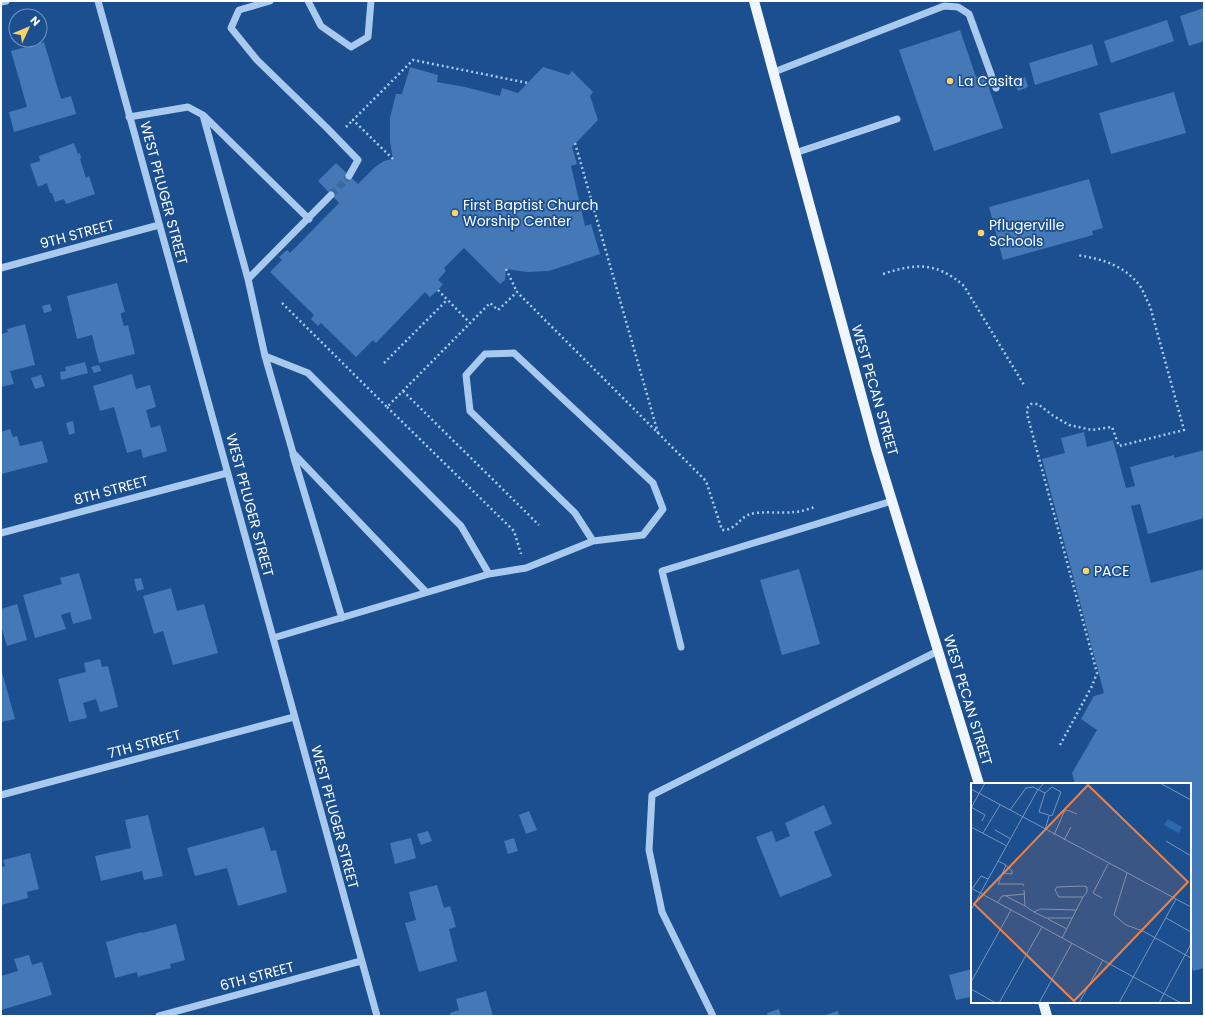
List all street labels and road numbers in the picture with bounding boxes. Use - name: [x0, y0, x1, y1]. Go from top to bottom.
- street label: WEST PFLUGER STREET: [135, 119, 193, 267]
- street label: 9TH STREET: [38, 214, 117, 254]
- street label: WEST PECAN STREET: [847, 322, 903, 458]
- street label: WEST PFLUGER STREET: [221, 431, 279, 579]
- street label: 8TH STREET: [72, 470, 151, 510]
- street label: WEST PECAN STREET: [939, 632, 998, 768]
- street label: 7TH STREET: [105, 725, 183, 763]
- street label: WEST PFLUGER STREET: [306, 743, 364, 891]
- street label: 6TH STREET: [218, 956, 297, 996]

